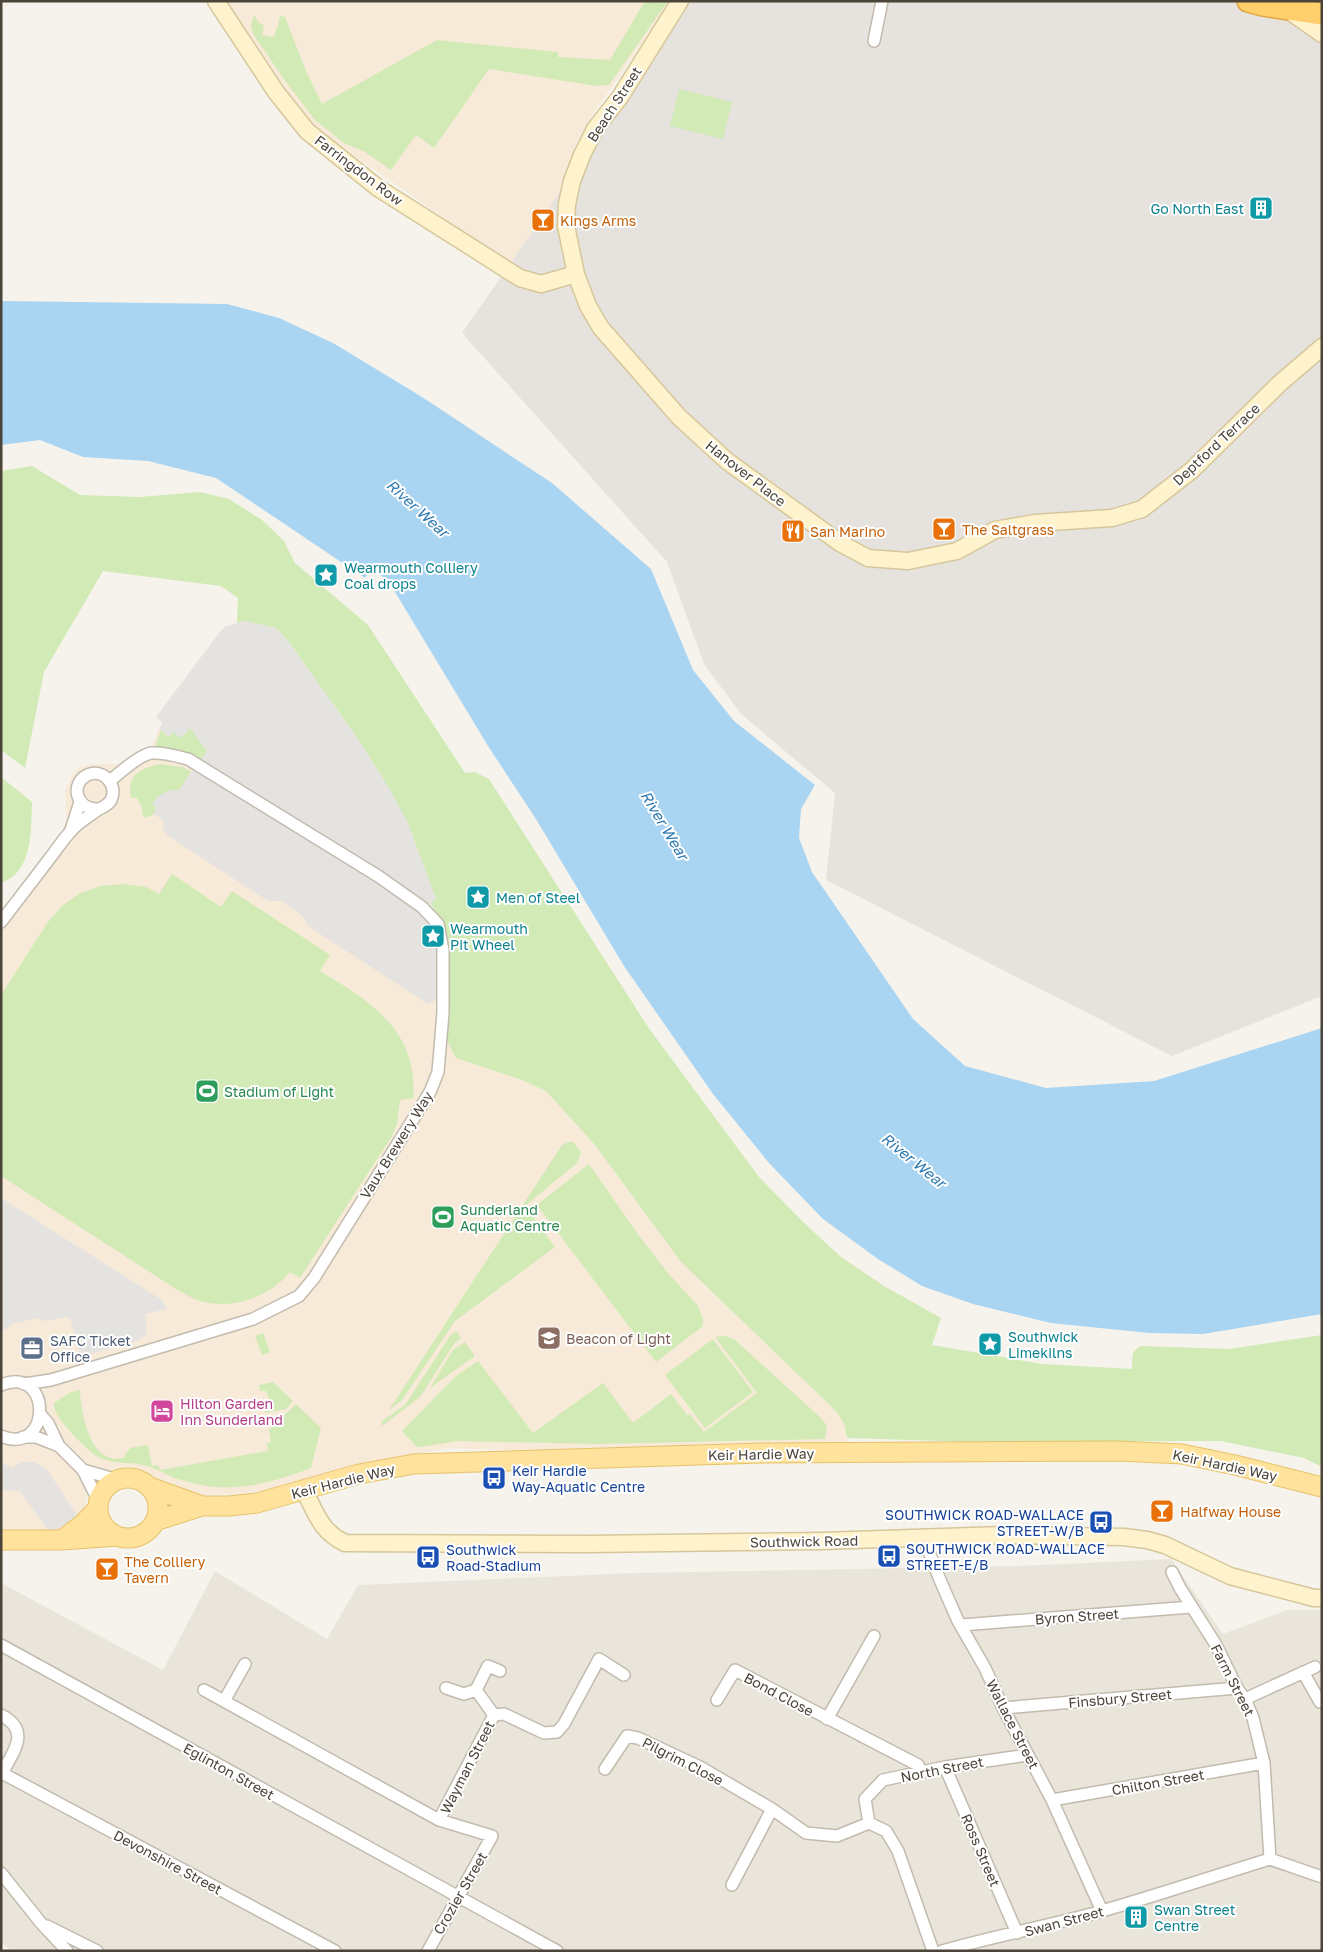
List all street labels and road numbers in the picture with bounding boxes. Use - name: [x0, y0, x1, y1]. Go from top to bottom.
- street label: Beach Street: [583, 63, 645, 145]
- street label: Farringdon Row: [312, 131, 406, 209]
- street label: Deptford Terrace: [1169, 399, 1263, 489]
- street label: Hanover Place: [702, 436, 790, 510]
- street label: Vaux Brewery Way: [356, 1088, 436, 1202]
- street label: Keir Hardie Way: [708, 1445, 815, 1463]
- street label: Keir Hardie Way: [1171, 1446, 1279, 1484]
- street label: Keir Hardie Way: [289, 1460, 397, 1502]
- street label: Southwick Road: [750, 1532, 858, 1550]
- street label: Byron Street: [1034, 1605, 1120, 1627]
- street label: Farm Street: [1208, 1641, 1258, 1719]
- street label: Bond Close: [741, 1669, 817, 1719]
- street label: Wallace Street: [983, 1676, 1043, 1772]
- street label: Finsbury Street: [1068, 1685, 1172, 1711]
- street label: Wayman Street: [436, 1718, 498, 1816]
- street label: Pilgrim Close: [640, 1733, 726, 1789]
- street label: Eglinton Street: [181, 1739, 277, 1803]
- street label: North Street: [899, 1753, 985, 1785]
- street label: Chilton Street: [1110, 1765, 1206, 1799]
- street label: Ross Street: [958, 1811, 1004, 1889]
- street label: Devonshire Street: [111, 1826, 225, 1898]
- street label: Crozier Street: [429, 1849, 491, 1937]
- street label: Swan Street: [1023, 1902, 1105, 1940]

